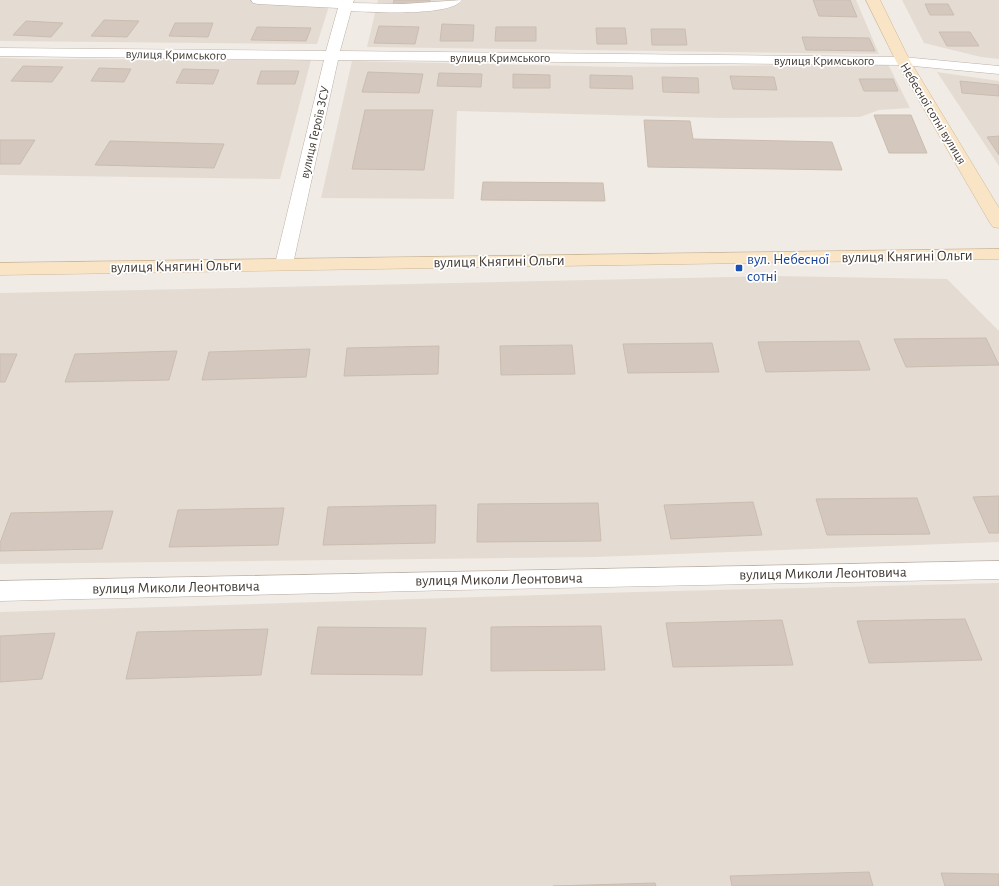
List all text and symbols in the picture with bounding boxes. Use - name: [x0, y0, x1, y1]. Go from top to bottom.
- street label: вулиця Кримського: [126, 48, 226, 63]
- street label: вулиця Кримського: [450, 52, 550, 65]
- street label: вулиця Кримського: [774, 55, 874, 68]
- street label: Небесної сотні вулиця: [897, 61, 968, 167]
- street label: вулиця Героїв ЗСУ: [298, 84, 333, 180]
- street label: вулиця Княгині Ольги: [841, 248, 973, 265]
- place label: вул. Небесної сотні: [747, 252, 830, 284]
- street label: вулиця Княгині Ольги: [433, 253, 565, 270]
- street label: вулиця Княгині Ольги: [110, 258, 242, 275]
- marker: вул. Небесної сотні: [734, 263, 744, 273]
- street label: вулиця Миколи Леонтовича: [739, 565, 907, 582]
- street label: вулиця Миколи Леонтовича: [415, 571, 583, 588]
- street label: вулиця Миколи Леонтовича: [92, 579, 260, 596]

